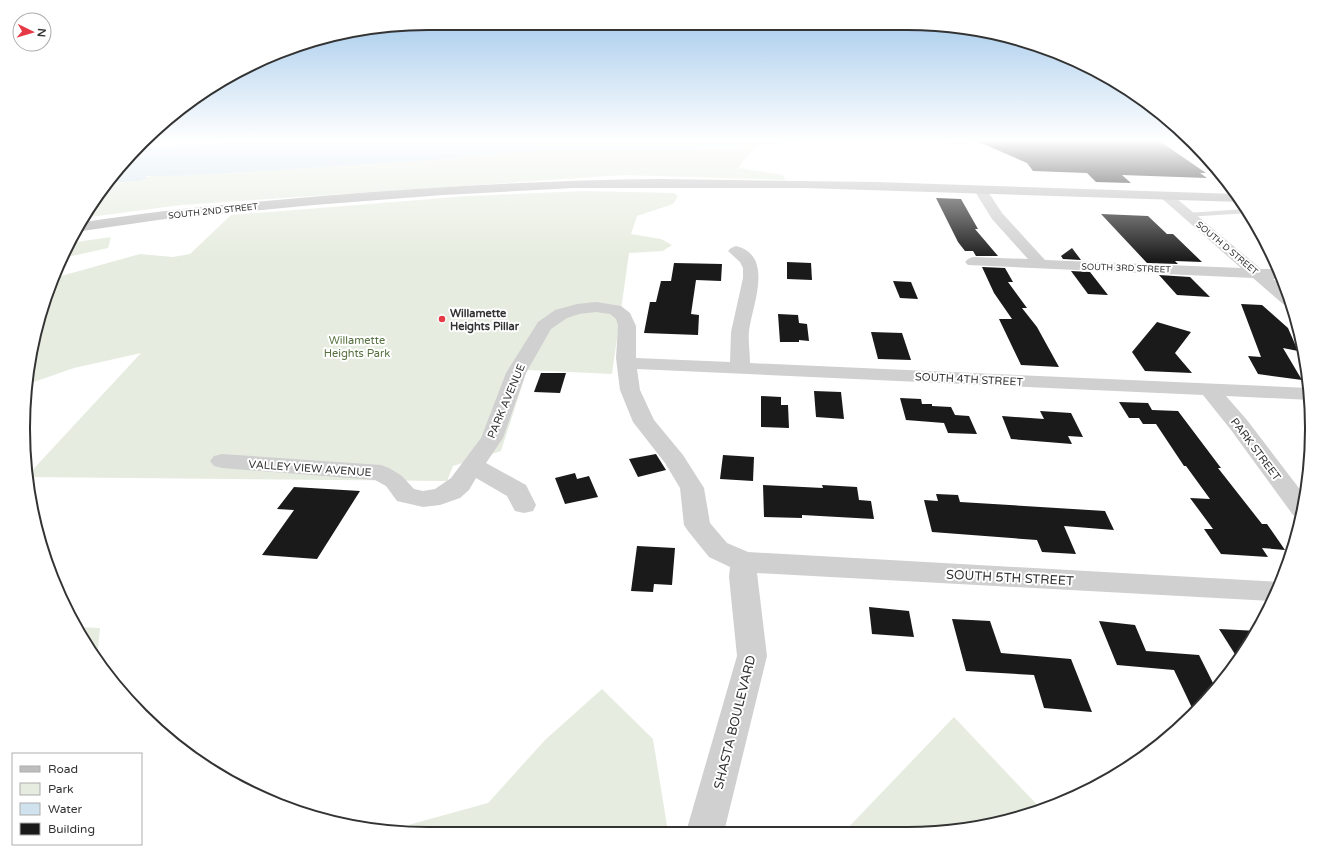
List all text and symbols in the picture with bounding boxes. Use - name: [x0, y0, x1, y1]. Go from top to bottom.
- north arrow: [12, 12, 52, 52]
- text: N: [35, 28, 48, 38]
- street label: SOUTH 2ND STREET: [168, 201, 259, 222]
- street label: SOUTH D STREET: [1193, 219, 1260, 278]
- street label: SOUTH 3RD STREET: [1081, 261, 1171, 276]
- place label: Willamette Heights Pillar: [450, 307, 520, 334]
- marker: Willamette Heights Pillar: [437, 314, 447, 324]
- park label: Willamette Heights Park: [324, 334, 390, 360]
- street label: PARK AVENUE: [485, 362, 528, 440]
- street label: SOUTH 4TH STREET: [915, 370, 1024, 389]
- street label: PARK STREET: [1228, 416, 1283, 483]
- street label: VALLEY VIEW AVENUE: [248, 458, 372, 479]
- street label: SOUTH 5TH STREET: [946, 567, 1074, 589]
- street label: SHASTA BOULEVARD: [711, 653, 759, 791]
- legend: [12, 753, 142, 845]
- text: Road: [48, 762, 78, 776]
- text: Park: [48, 782, 74, 796]
- text: Water: [48, 802, 83, 816]
- text: Building: [48, 822, 95, 836]

